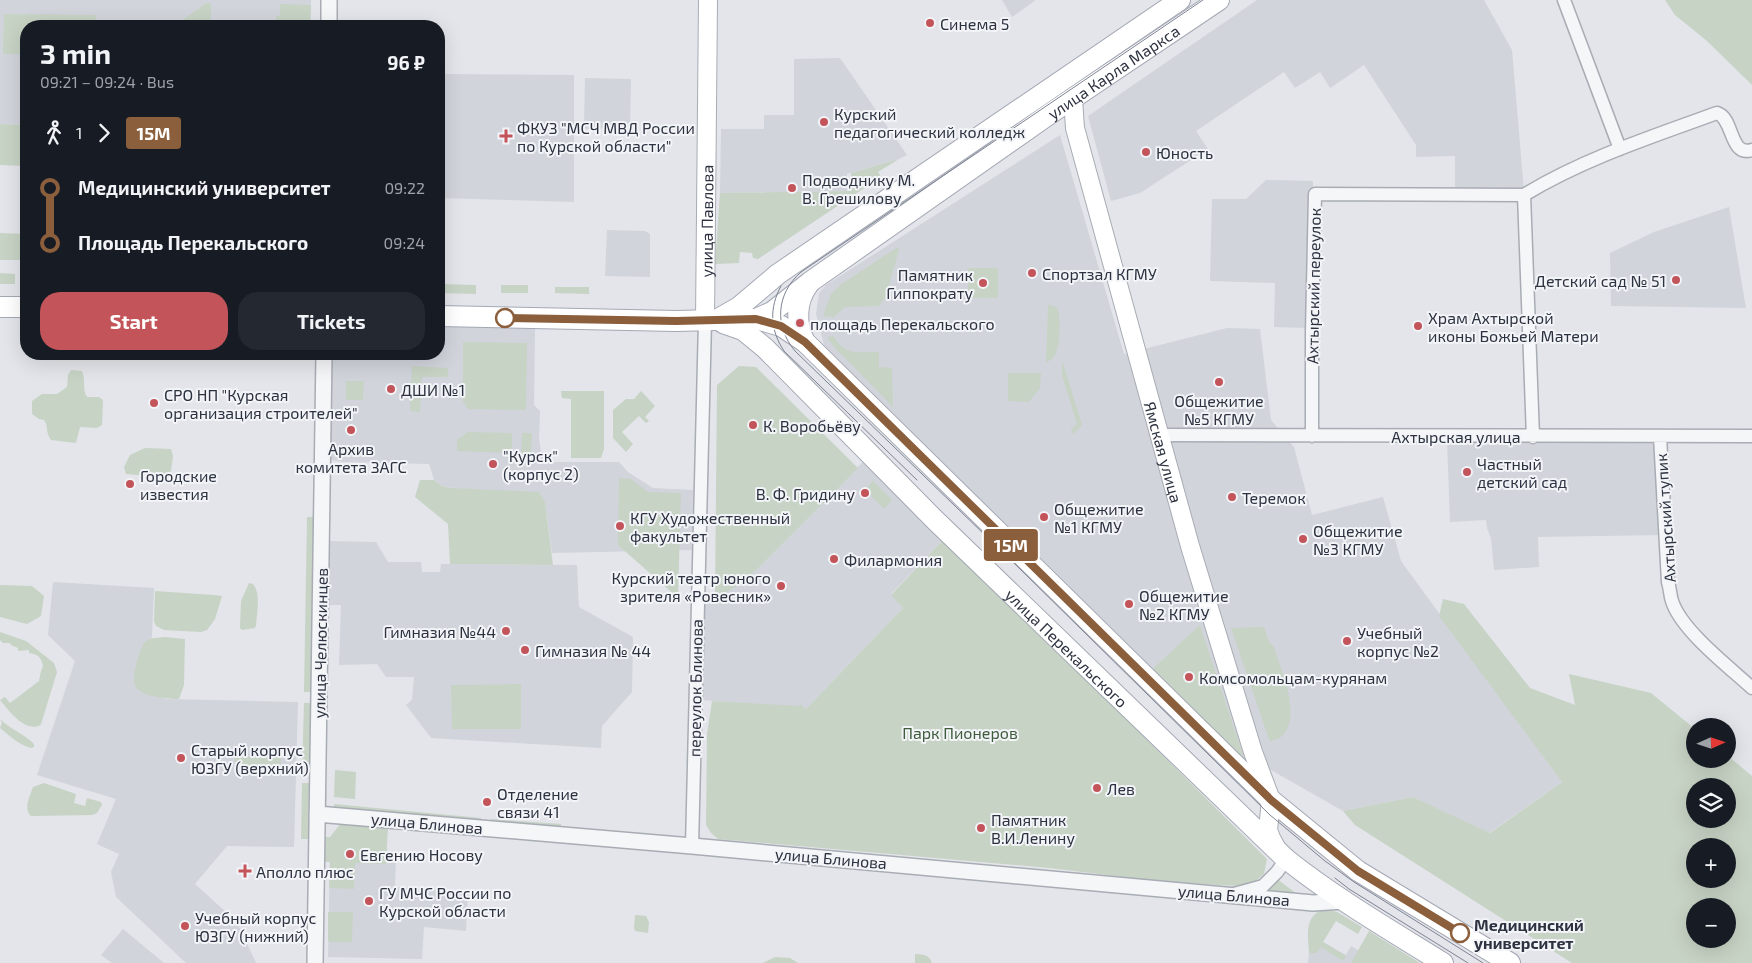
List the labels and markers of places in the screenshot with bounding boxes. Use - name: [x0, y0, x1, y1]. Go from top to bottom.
- place label: Синема 5: [940, 14, 1009, 33]
- marker: Синема 5: [924, 17, 936, 29]
- place label: Курский педагогический колледж: [834, 104, 1025, 141]
- marker: Курский педагогический колледж: [818, 116, 830, 128]
- place label: ФКУЗ "МСЧ МВД России по Курской области": [517, 118, 695, 156]
- marker: ФКУЗ "МСЧ МВД России по Курской области": [499, 129, 513, 143]
- place label: Юность: [1156, 143, 1213, 162]
- marker: Юность: [1140, 146, 1152, 158]
- place label: Подводнику М. В. Грешилову: [802, 170, 915, 208]
- marker: Подводнику М. В. Грешилову: [786, 182, 798, 194]
- place label: Спортзал КГМУ: [1042, 264, 1157, 283]
- place label: Памятник Гиппократу: [886, 265, 973, 303]
- marker: Спортзал КГМУ: [1026, 267, 1038, 279]
- place label: Детский сад № 51: [1535, 271, 1666, 290]
- marker: Детский сад № 51: [1670, 274, 1682, 286]
- marker: Памятник Гиппократу: [977, 277, 989, 289]
- unlabelled marker: [495, 308, 515, 328]
- place label: Храм Ахтырской иконы Божьей Матери: [1428, 308, 1599, 345]
- place label: площадь Перекальского: [810, 314, 995, 333]
- marker: площадь Перекальского: [794, 317, 806, 329]
- marker: Храм Ахтырской иконы Божьей Матери: [1412, 320, 1424, 332]
- marker: Общежитие №5 КГМУ: [1213, 376, 1225, 388]
- place label: ДШИ №1: [401, 380, 465, 399]
- marker: ДШИ №1: [385, 383, 397, 395]
- place label: СРО НП "Курская организация строителей": [164, 385, 358, 422]
- place label: Общежитие №5 КГМУ: [1174, 391, 1264, 428]
- marker: СРО НП "Курская организация строителей": [148, 397, 160, 409]
- place label: К. Воробьёву: [763, 416, 861, 436]
- marker: К. Воробьёву: [747, 419, 759, 431]
- marker: Архив комитета ЗАГС: [345, 424, 357, 436]
- place label: Архив комитета ЗАГС: [295, 439, 407, 476]
- place label: "Курск" (корпус 2): [503, 446, 579, 484]
- place label: Частный детский сад: [1477, 454, 1567, 491]
- marker: "Курск" (корпус 2): [487, 458, 499, 470]
- place label: Городские известия: [140, 466, 217, 503]
- marker: Частный детский сад: [1461, 466, 1473, 478]
- marker: Городские известия: [124, 478, 136, 490]
- place label: В. Ф. Гридину: [756, 484, 855, 504]
- marker: В. Ф. Гридину: [859, 487, 871, 499]
- place label: Теремок: [1242, 488, 1306, 507]
- marker: Теремок: [1226, 491, 1238, 503]
- place label: Общежитие №1 КГМУ: [1054, 499, 1144, 536]
- place label: КГУ Художественный факультет: [630, 508, 790, 546]
- marker: Общежитие №1 КГМУ: [1038, 511, 1050, 523]
- marker: КГУ Художественный факультет: [614, 520, 626, 532]
- place label: Общежитие №3 КГМУ: [1313, 521, 1403, 558]
- marker: Общежитие №3 КГМУ: [1297, 533, 1309, 545]
- place label: Филармония: [844, 550, 942, 569]
- marker: Филармония: [828, 553, 840, 565]
- place label: Курский театр юного зрителя «Ровесник»: [612, 568, 771, 605]
- marker: Курский театр юного зрителя «Ровесник»: [775, 580, 787, 592]
- place label: Общежитие №2 КГМУ: [1139, 586, 1229, 623]
- marker: Общежитие №2 КГМУ: [1123, 598, 1135, 610]
- place label: Гимназия №44: [383, 622, 496, 641]
- place label: Учебный корпус №2: [1357, 623, 1439, 661]
- marker: Гимназия №44: [500, 625, 512, 637]
- marker: Учебный корпус №2: [1341, 635, 1353, 647]
- place label: Гимназия № 44: [535, 641, 651, 660]
- marker: Гимназия № 44: [519, 644, 531, 656]
- place label: Комсомольцам-курянам: [1199, 668, 1387, 688]
- marker: Комсомольцам-курянам: [1183, 671, 1195, 683]
- place label: Старый корпус ЮЗГУ (верхний): [191, 740, 309, 777]
- marker: Старый корпус ЮЗГУ (верхний): [175, 752, 187, 764]
- place label: Лев: [1107, 779, 1135, 798]
- marker: Лев: [1091, 782, 1103, 794]
- place label: Отделение связи 41: [497, 784, 578, 821]
- marker: Отделение связи 41: [481, 796, 493, 808]
- place label: Памятник В.И.Ленину: [991, 810, 1075, 848]
- marker: Памятник В.И.Ленину: [975, 822, 987, 834]
- place label: Евгению Носову: [360, 845, 483, 865]
- marker: Евгению Носову: [344, 848, 356, 860]
- place label: Аполло плюс: [256, 862, 354, 881]
- marker: Аполло плюс: [238, 864, 252, 878]
- place label: ГУ МЧС России по Курской области: [379, 883, 511, 921]
- marker: ГУ МЧС России по Курской области: [363, 895, 375, 907]
- place label: Учебный корпус ЮЗГУ (нижний): [195, 908, 317, 945]
- place label: Медицинский университет: [1474, 915, 1584, 952]
- marker: Учебный корпус ЮЗГУ (нижний): [179, 920, 191, 932]
- marker: Медицинский университет: [1450, 923, 1470, 943]

